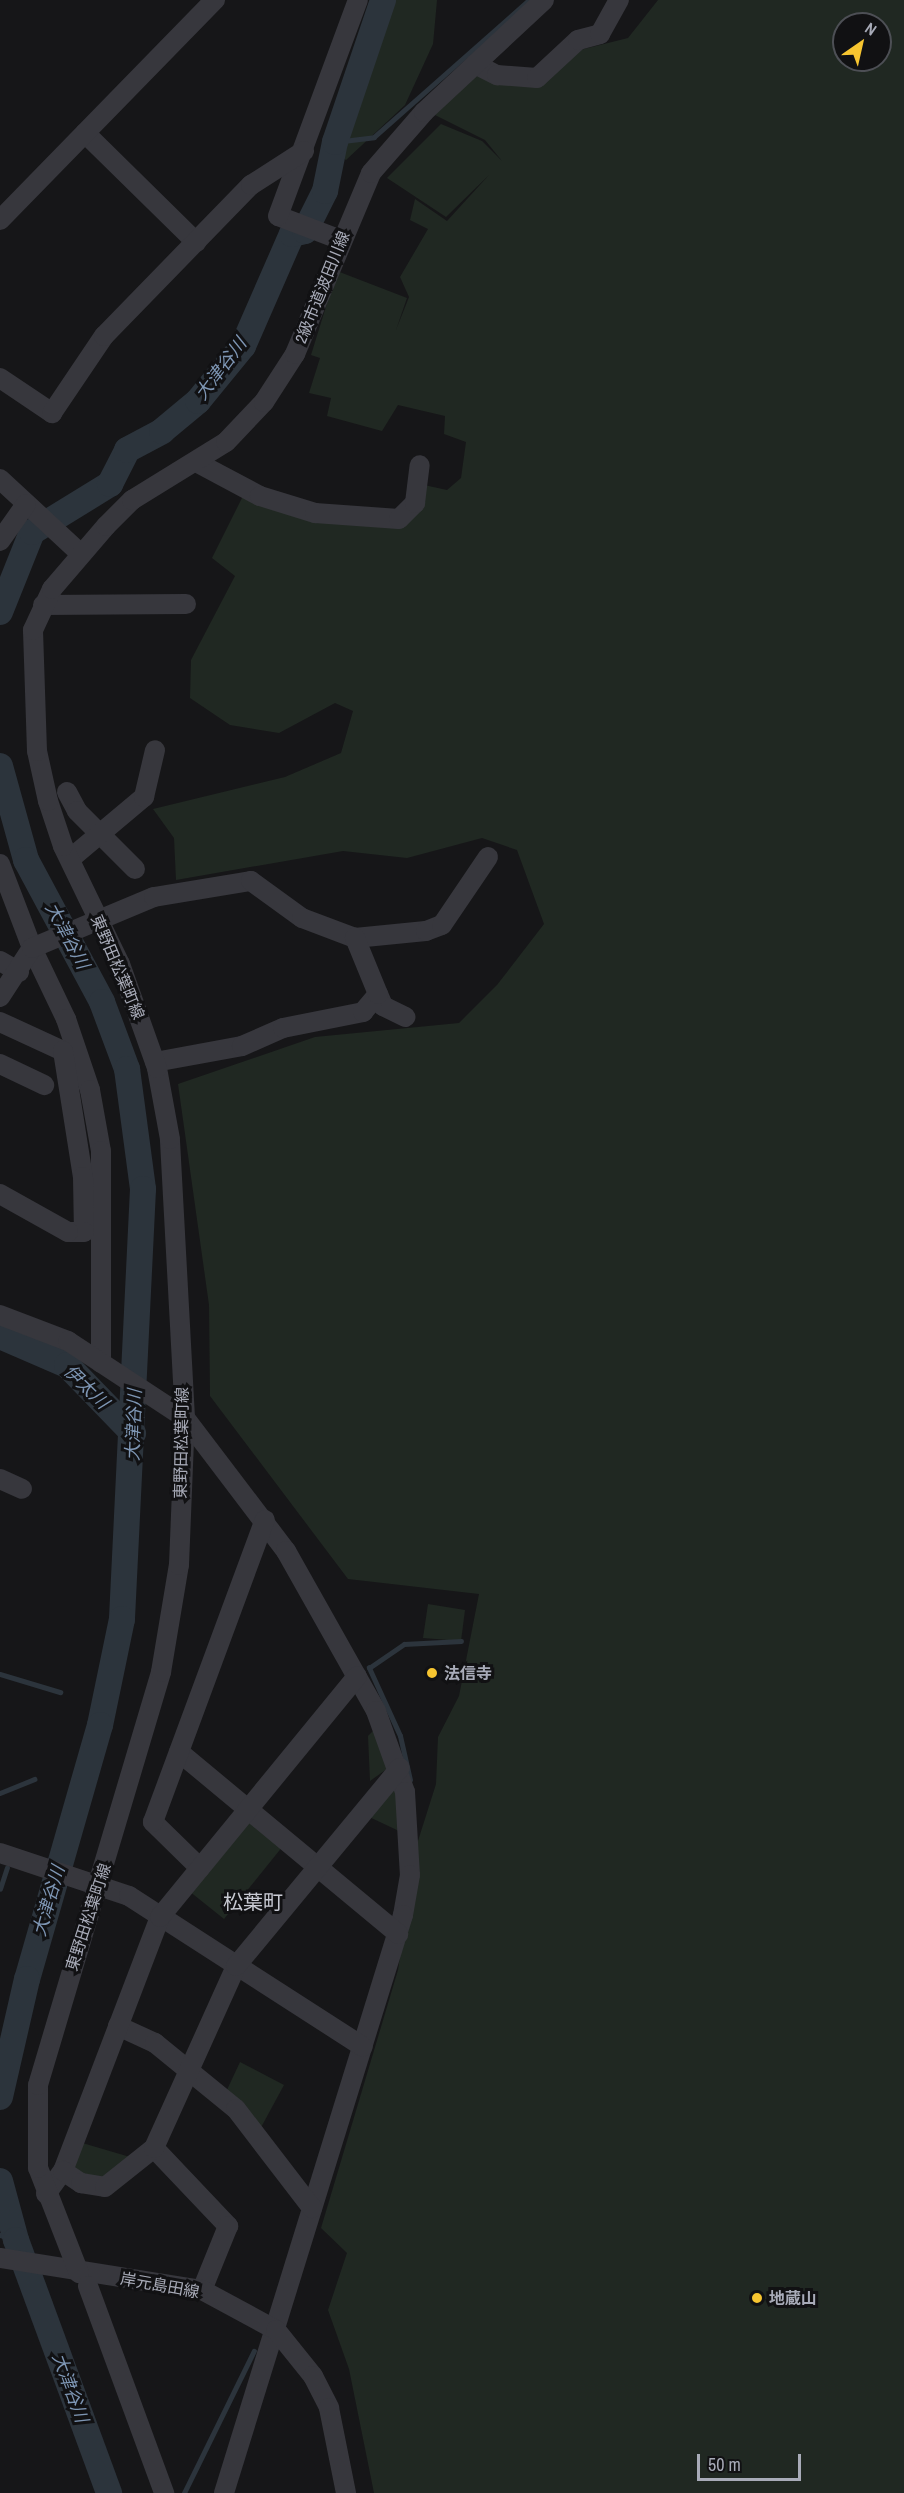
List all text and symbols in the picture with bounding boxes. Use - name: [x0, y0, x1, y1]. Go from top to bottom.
- north arrow: [832, 12, 892, 72]
- text: N: [861, 17, 881, 41]
- street label: 2級市道波田川線: [291, 228, 353, 346]
- water label: 大津谷川: [191, 334, 251, 404]
- water label: 大津谷川: [41, 899, 93, 973]
- street label: 東野田松葉町線: [87, 912, 149, 1022]
- water label: 伊太川: [59, 1360, 113, 1414]
- street label: 東野田松葉町線: [170, 1387, 192, 1499]
- water label: 大津谷川: [122, 1389, 146, 1461]
- place label: 法信寺: [444, 1663, 492, 1683]
- marker: 法信寺: [425, 1666, 439, 1680]
- street label: 東野田松葉町線: [62, 1861, 114, 1973]
- water label: 大津谷川: [29, 1863, 69, 1939]
- district label: 松葉町: [223, 1889, 283, 1913]
- street label: 岸元島田線: [119, 2269, 201, 2301]
- place label: 地蔵山: [769, 2288, 817, 2308]
- marker: 地蔵山: [750, 2291, 764, 2305]
- water label: 大津谷川: [48, 2350, 92, 2426]
- scale bar: [700, 2442, 804, 2480]
- text: 50 m: [708, 2452, 741, 2477]

